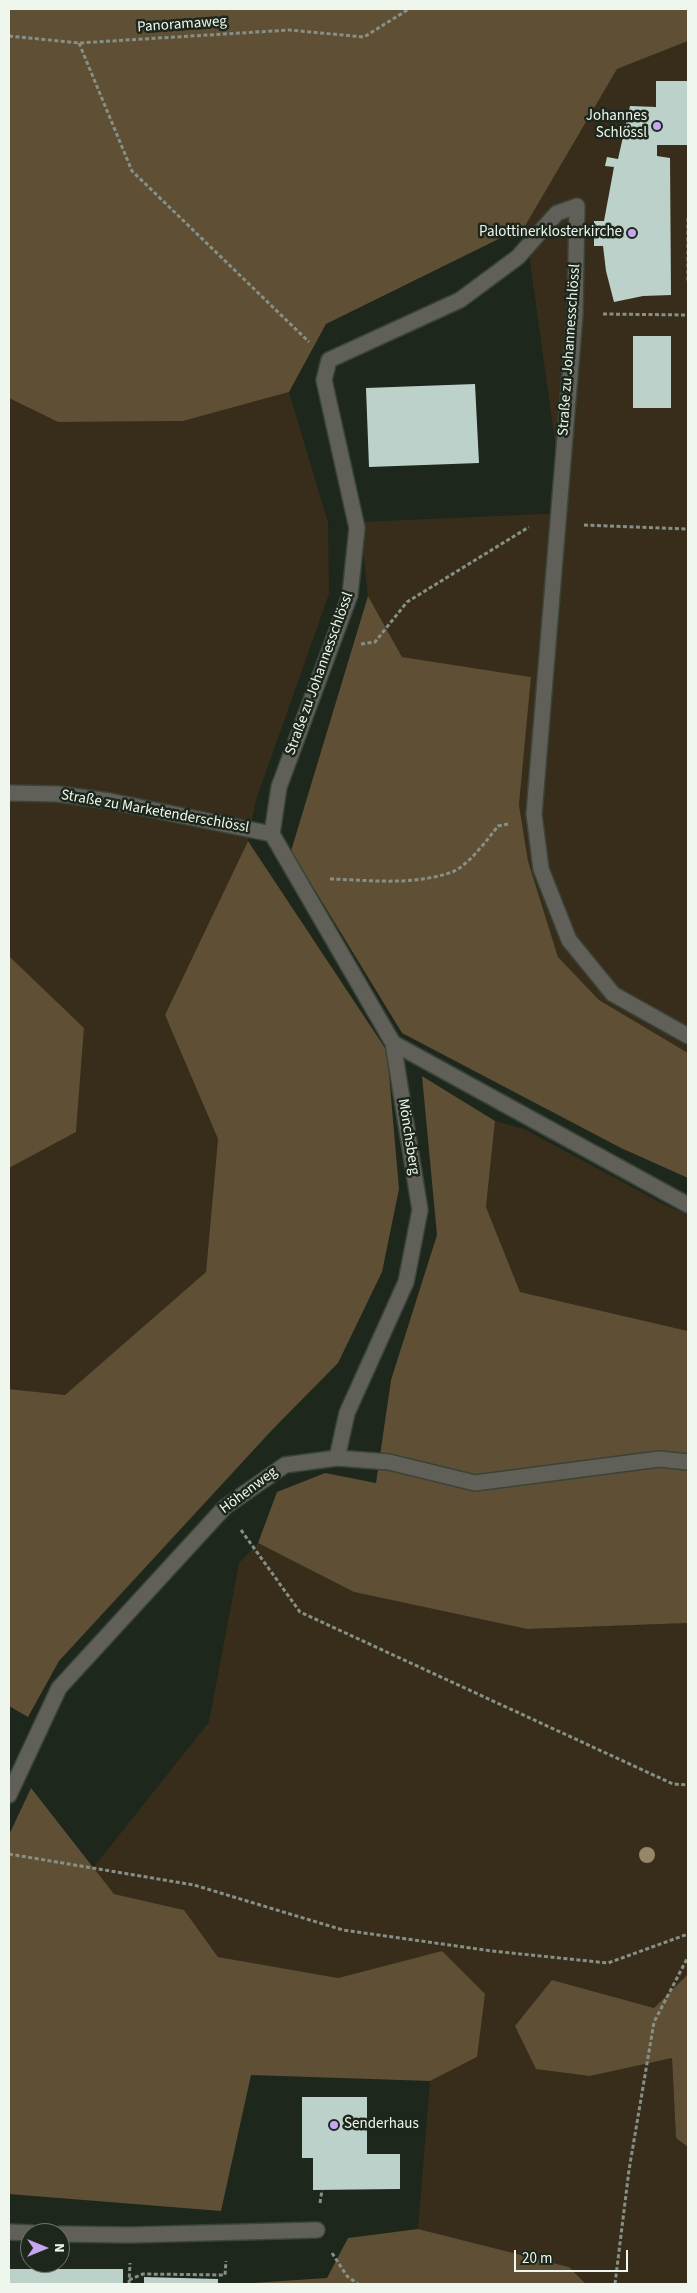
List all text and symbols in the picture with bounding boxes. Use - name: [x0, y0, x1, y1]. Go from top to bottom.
- street label: Panoramaweg: [137, 13, 227, 37]
- place label: Johannes Schlössl: [586, 108, 647, 143]
- marker: Johannes Schlössl: [651, 120, 663, 132]
- place label: Palottinerklosterkirche: [479, 224, 622, 242]
- marker: Palottinerklosterkirche: [626, 227, 638, 239]
- street label: Straße zu Johannesschlössl: [555, 263, 585, 437]
- street label: Straße zu Johannesschlössl: [282, 590, 358, 758]
- street label: Straße zu Marketenderschlössl: [60, 787, 250, 837]
- street label: Mönchsberg: [393, 1098, 423, 1176]
- street label: Höhenweg: [217, 1464, 281, 1518]
- place label: Senderhaus: [344, 2116, 419, 2134]
- marker: Senderhaus: [328, 2119, 340, 2131]
- north arrow: [20, 2223, 70, 2273]
- scale bar: [517, 2240, 631, 2272]
- text: N: [49, 2243, 69, 2253]
- text: 20 m: [522, 2248, 552, 2269]

